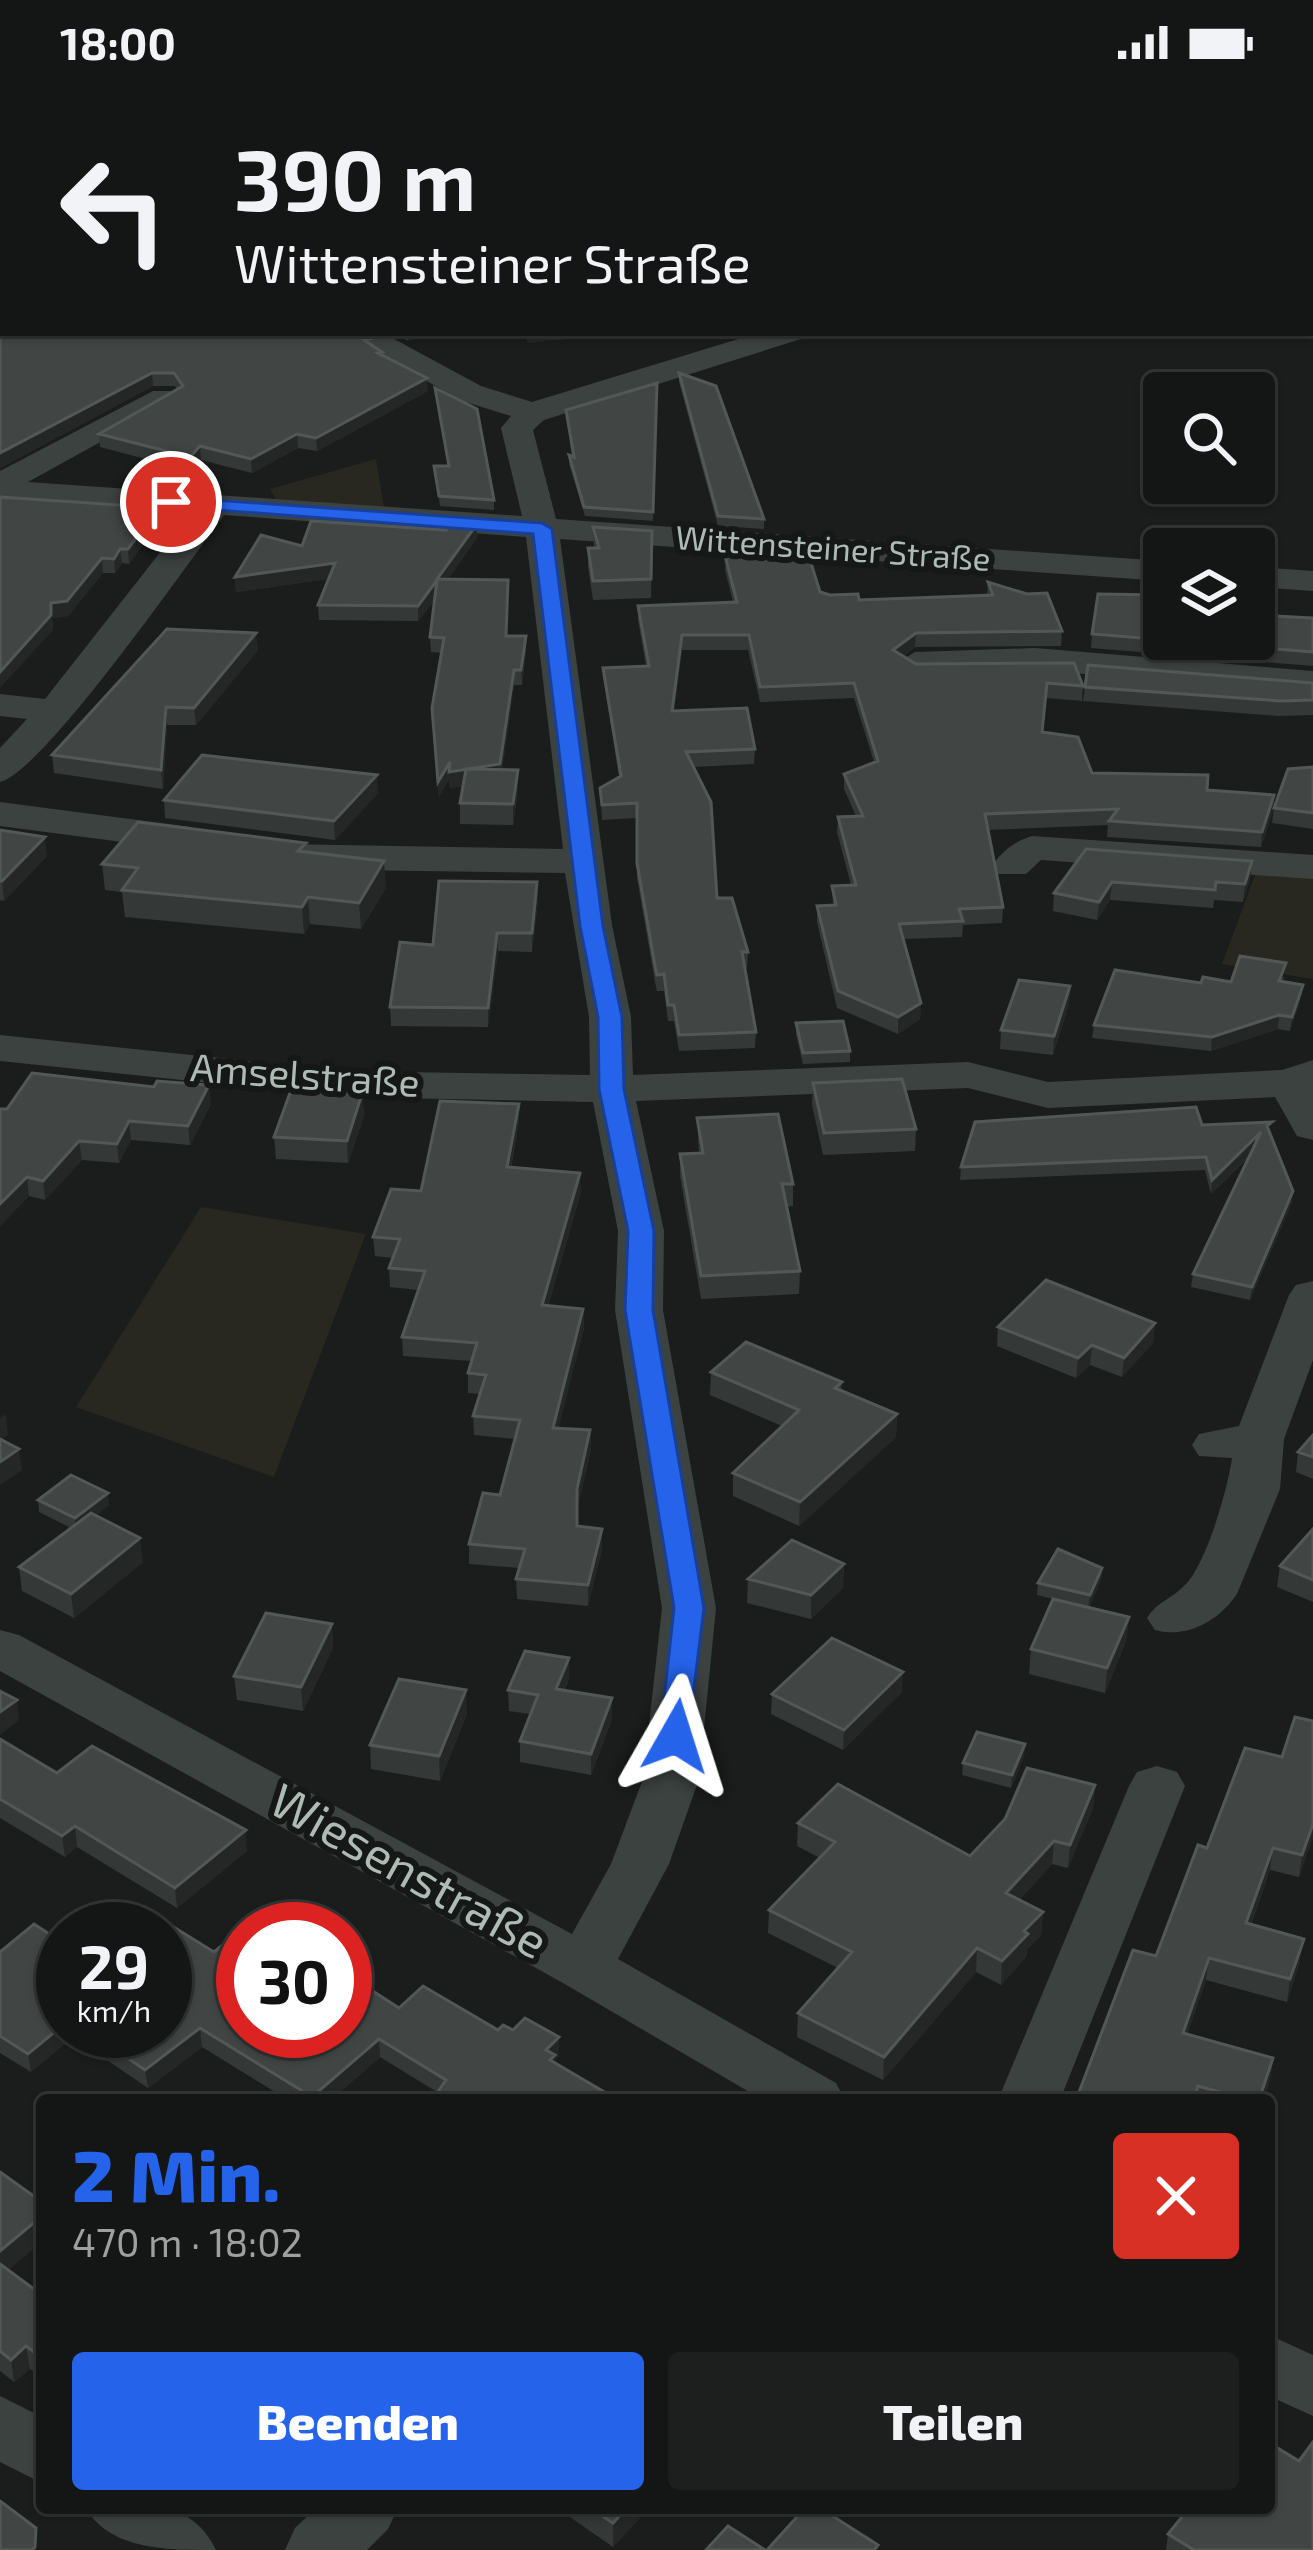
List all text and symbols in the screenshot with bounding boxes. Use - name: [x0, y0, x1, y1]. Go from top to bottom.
- text: 18:00: [60, 15, 176, 69]
- text: 390 m: [234, 127, 476, 228]
- icon: left: [36, 132, 192, 288]
- text: Wittensteiner Straße: [234, 229, 751, 294]
- map controls: [1143, 372, 1275, 660]
- button: search: [1143, 372, 1275, 504]
- pin: [120, 451, 222, 553]
- icon: arrive: [138, 469, 204, 535]
- street label: Wittensteiner Straße: [674, 516, 992, 578]
- button: layers: [1143, 528, 1275, 660]
- street label: Amselstraße: [189, 1042, 421, 1105]
- position arrow: [613, 1673, 739, 1799]
- street label: Wiesenstraße: [261, 1769, 559, 1969]
- speed limit sign: 30: [216, 1902, 372, 2058]
- text: 29: [79, 1929, 149, 2001]
- text: km/h: [77, 1992, 151, 2028]
- text: 2 Min.: [72, 2130, 280, 2216]
- button: close: [1113, 2133, 1239, 2259]
- text: 470 m · 18:02: [72, 2218, 303, 2265]
- button: Beenden: [72, 2352, 644, 2490]
- button: Teilen: [668, 2352, 1239, 2490]

